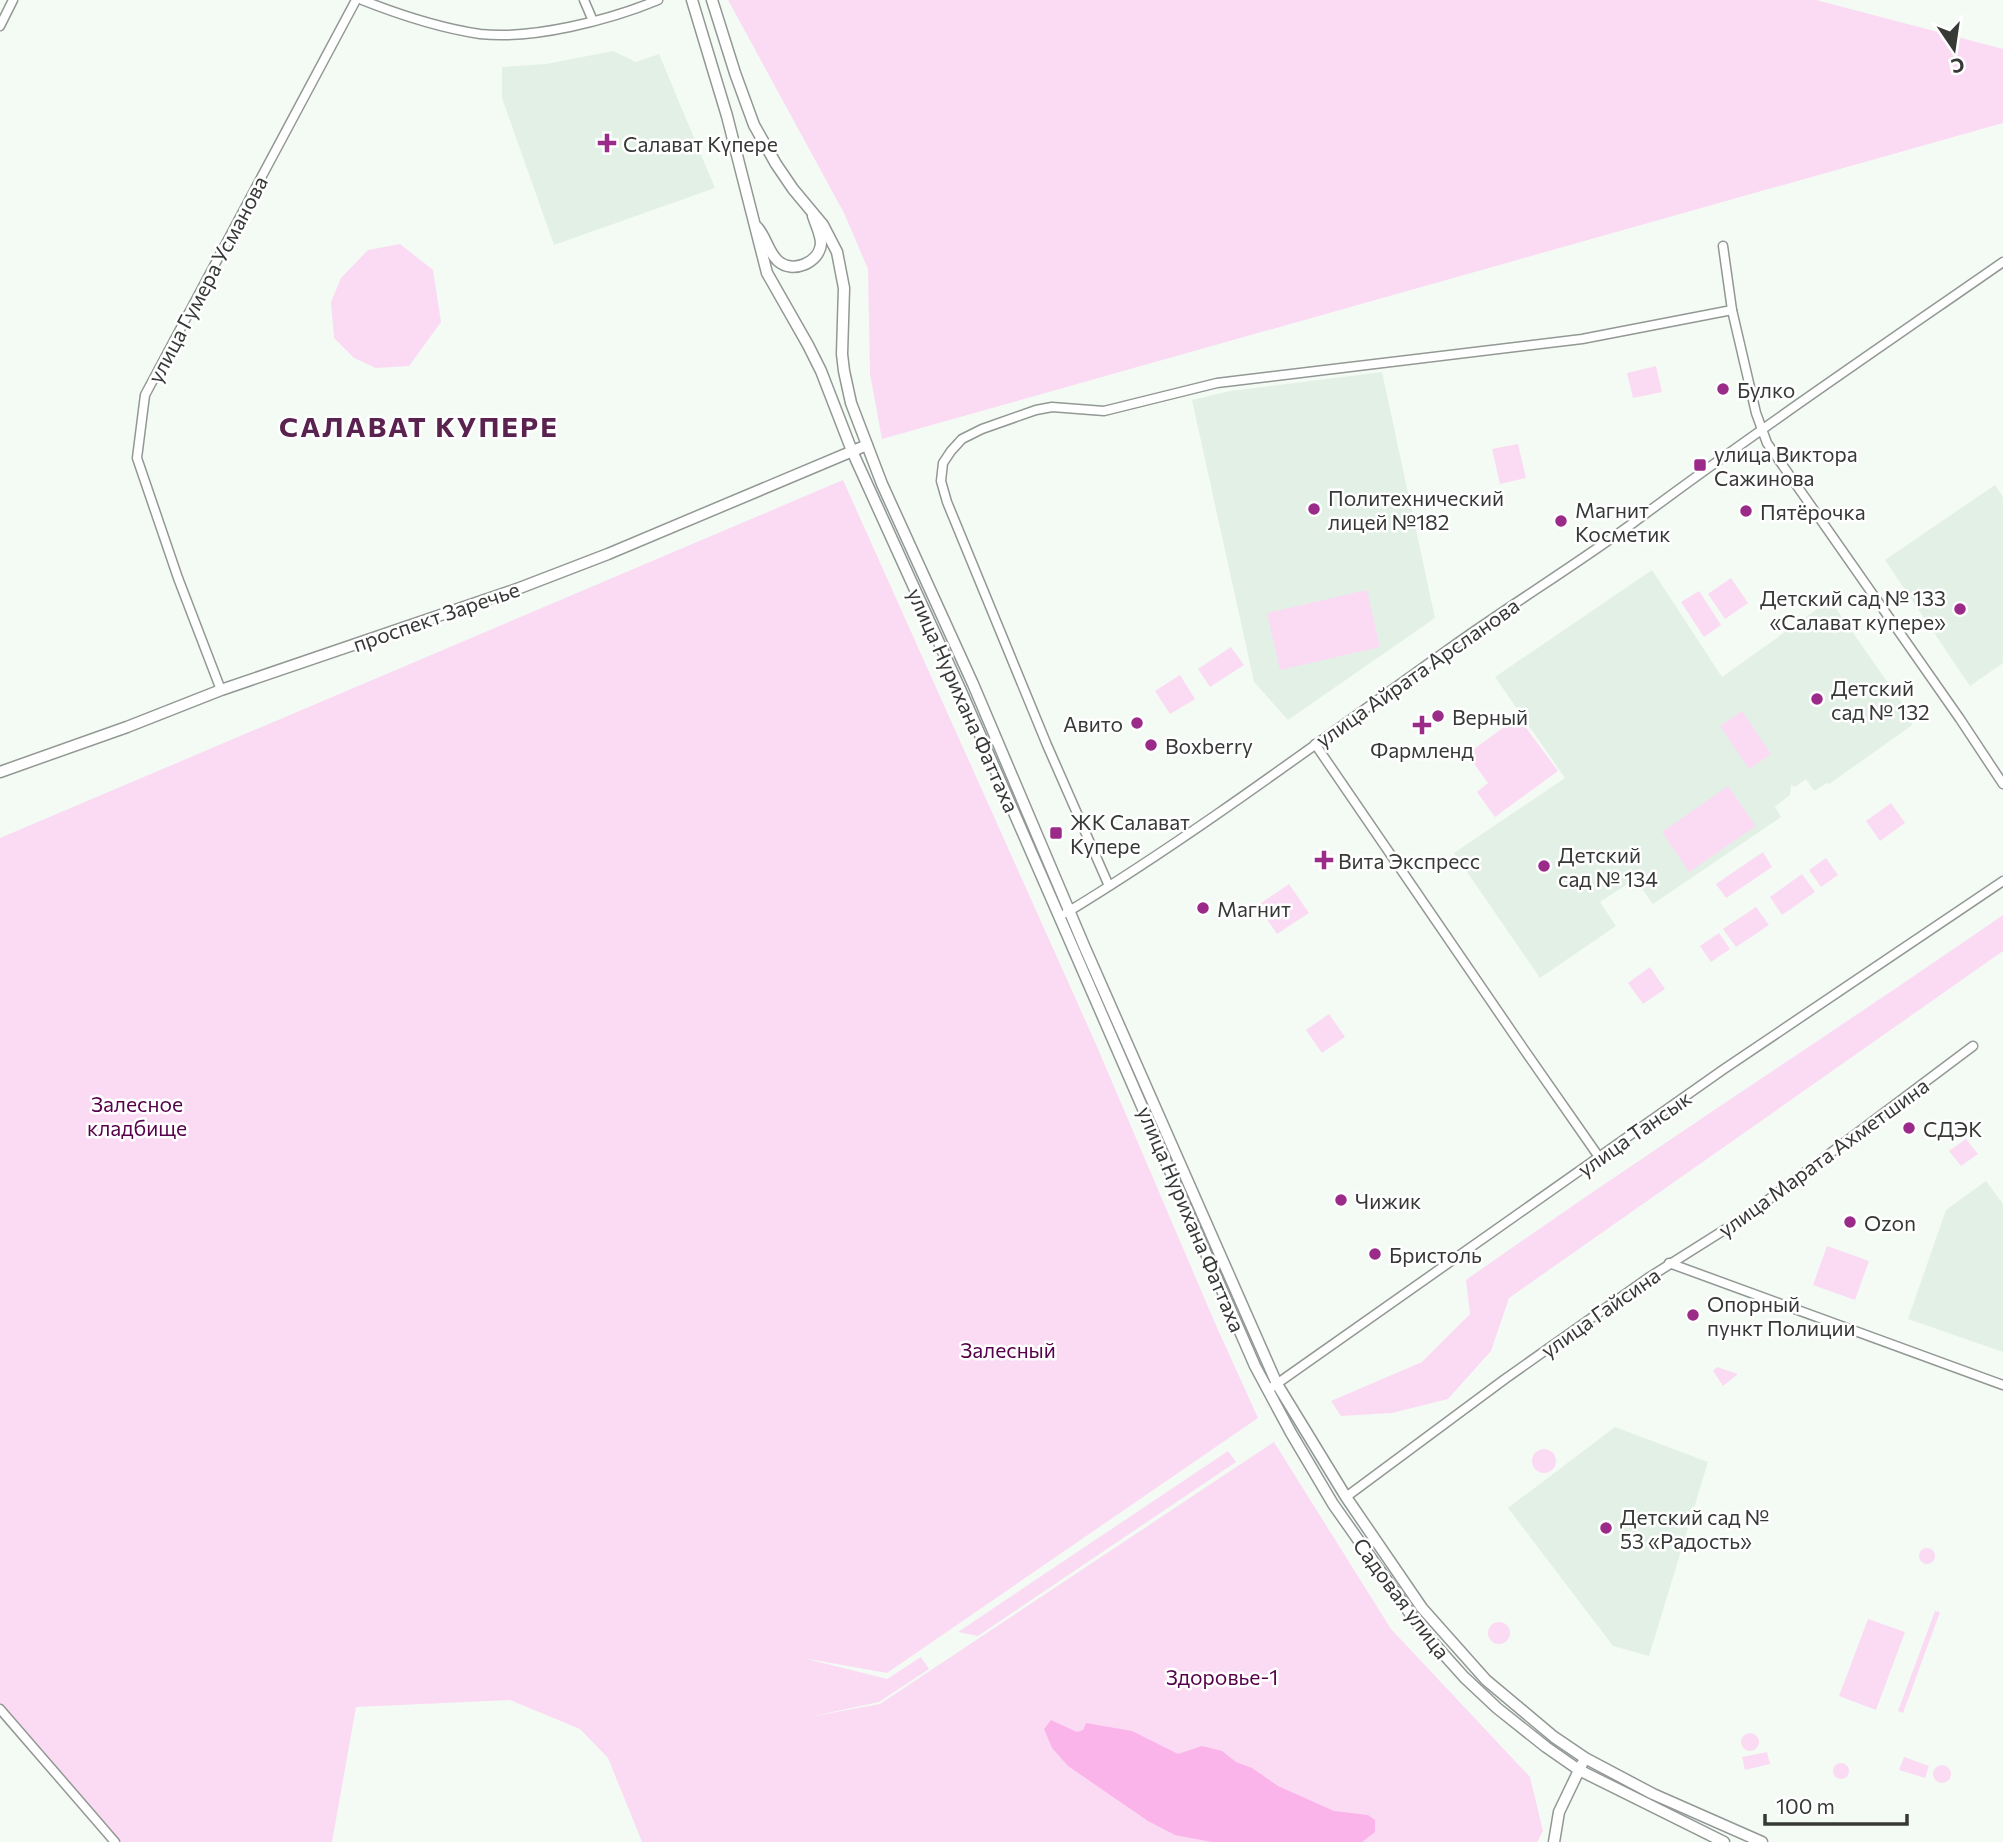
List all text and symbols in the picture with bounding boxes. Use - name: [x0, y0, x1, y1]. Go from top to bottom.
- north arrow: [1919, 14, 1989, 84]
- text: С: [1949, 53, 1967, 79]
- place label: Салават Күпере: [623, 131, 778, 156]
- marker: Салават Күпере: [597, 133, 617, 153]
- street label: улица Гумера Усманова: [142, 171, 272, 387]
- place label: Булко: [1737, 377, 1795, 402]
- marker: Булко: [1715, 381, 1731, 397]
- district label: САЛАВАТ КУПЕРЕ: [279, 409, 559, 443]
- place label: улица Виктора Сажинова: [1714, 441, 1858, 490]
- marker: улица Виктора Сажинова: [1692, 457, 1708, 473]
- place label: Политехнический лицей №182: [1328, 485, 1504, 534]
- place label: Магнит Косметик: [1575, 497, 1670, 546]
- place label: Пятёрочка: [1760, 499, 1866, 524]
- marker: Политехнический лицей №182: [1306, 501, 1322, 517]
- marker: Пятёрочка: [1738, 503, 1754, 519]
- marker: Магнит Косметик: [1553, 513, 1569, 529]
- street label: проспект Заречье: [349, 576, 523, 656]
- street label: улица Нурихана Фаттаха: [903, 584, 1025, 816]
- place label: Детский сад № 133 «Салават купере»: [1760, 585, 1946, 634]
- street label: улица Айрата Арсланова: [1310, 592, 1524, 752]
- marker: Детский сад № 133 «Салават купере»: [1952, 601, 1968, 617]
- place label: Детский сад № 132: [1831, 675, 1930, 724]
- marker: Детский сад № 132: [1809, 691, 1825, 707]
- place label: Верный: [1452, 704, 1528, 729]
- marker: Верный: [1430, 708, 1446, 724]
- place label: Авито: [1063, 711, 1123, 736]
- marker: Авито: [1129, 715, 1145, 731]
- marker: Фармленд: [1414, 717, 1430, 733]
- place label: Boxberry: [1165, 733, 1253, 758]
- marker: Boxberry: [1143, 737, 1159, 753]
- place label: Фармленд: [1370, 737, 1474, 762]
- place label: ЖК Салават Купере: [1070, 809, 1190, 858]
- marker: ЖК Салават Купере: [1048, 825, 1064, 841]
- place label: Детский сад № 134: [1558, 842, 1658, 891]
- place label: Вита Экспресс: [1338, 848, 1480, 873]
- marker: Вита Экспресс: [1316, 852, 1332, 868]
- marker: Детский сад № 134: [1536, 858, 1552, 874]
- place label: Магнит: [1217, 896, 1291, 921]
- marker: Магнит: [1195, 900, 1211, 916]
- street label: улица Марата Ахметшина: [1713, 1072, 1933, 1242]
- street label: улица Тансык: [1572, 1085, 1696, 1181]
- park label: Залесное кладбище: [87, 1091, 187, 1140]
- street label: улица Нурихана Фаттаха: [1133, 1102, 1251, 1336]
- place label: СДЭК: [1923, 1116, 1982, 1141]
- marker: СДЭК: [1901, 1120, 1917, 1136]
- place label: Чижик: [1355, 1188, 1421, 1213]
- marker: Чижик: [1333, 1192, 1349, 1208]
- place label: Ozon: [1864, 1210, 1916, 1235]
- marker: Ozon: [1842, 1214, 1858, 1230]
- place label: Бристоль: [1389, 1242, 1482, 1267]
- marker: Бристоль: [1367, 1246, 1383, 1262]
- street label: улица Гайсина: [1536, 1262, 1664, 1362]
- place label: Опорный пункт Полиции: [1707, 1291, 1855, 1340]
- marker: Опорный пункт Полиции: [1685, 1307, 1701, 1323]
- park label: Залесный: [960, 1337, 1056, 1362]
- place label: Детский сад № 53 «Радость»: [1620, 1504, 1769, 1553]
- marker: Детский сад № 53 «Радость»: [1598, 1520, 1614, 1536]
- street label: Садовая улица: [1348, 1533, 1456, 1663]
- park label: Здоровье-1: [1166, 1664, 1278, 1689]
- scale bar: [1765, 1783, 1907, 1827]
- text: 100 m: [1776, 1793, 1835, 1818]

